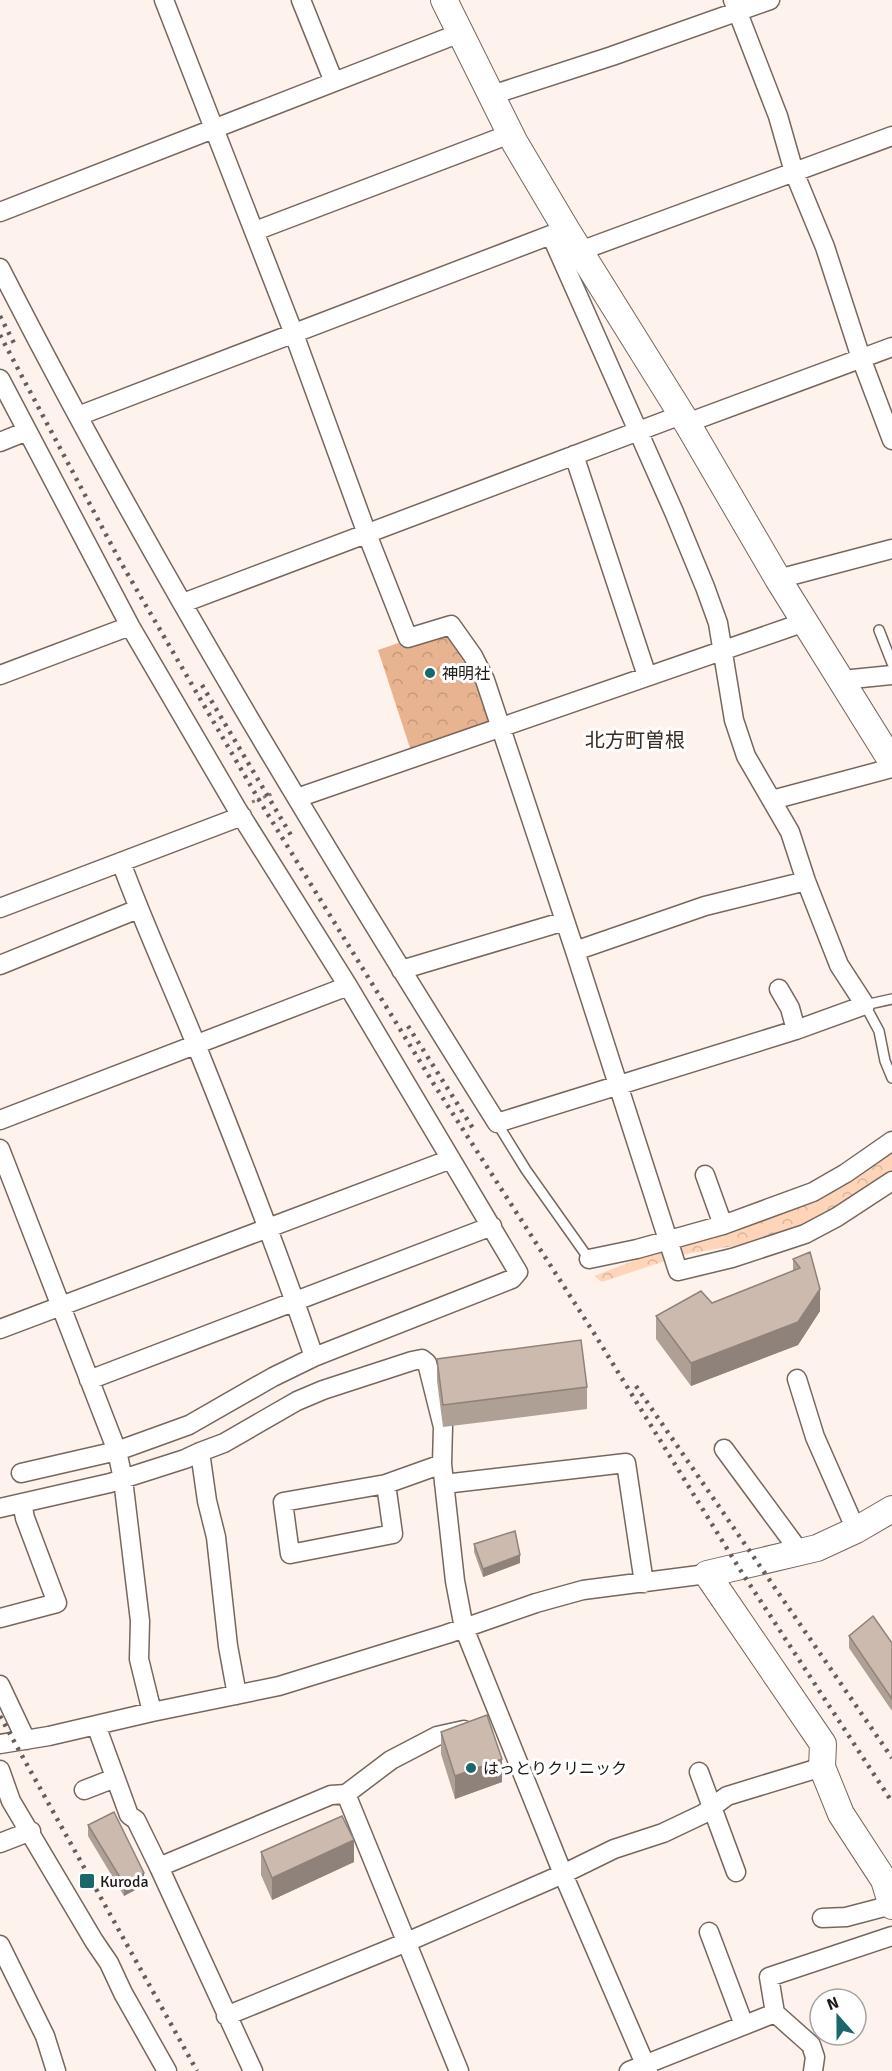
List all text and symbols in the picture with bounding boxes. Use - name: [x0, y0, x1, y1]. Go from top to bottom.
- place label: 神明社: [442, 664, 490, 684]
- marker: 神明社: [423, 666, 437, 680]
- district label: 北方町曽根: [585, 728, 685, 753]
- place label: はっとりクリニック: [483, 1759, 627, 1779]
- marker: はっとりクリニック: [464, 1761, 478, 1775]
- marker: Kuroda: [78, 1872, 96, 1890]
- place label: Kuroda: [100, 1872, 149, 1892]
- north arrow: [808, 1987, 868, 2047]
- text: N: [824, 1993, 842, 2015]

